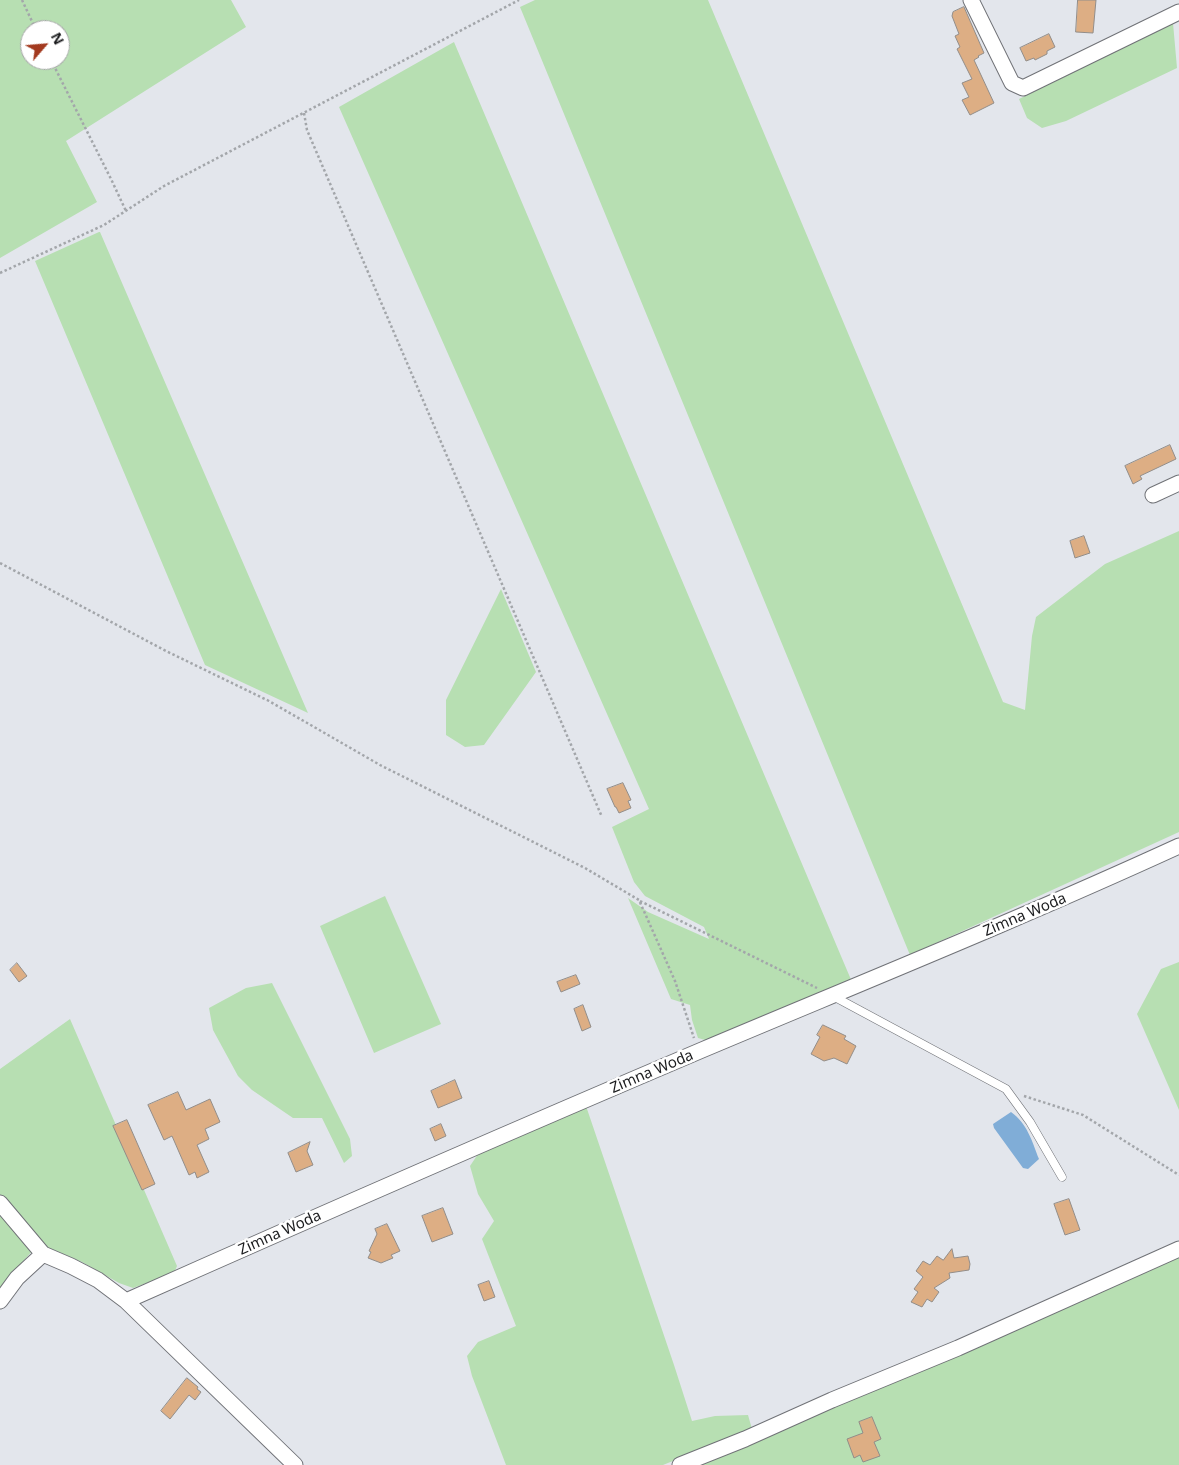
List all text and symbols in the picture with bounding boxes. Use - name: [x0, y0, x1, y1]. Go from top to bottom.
- north arrow: [20, 20, 70, 70]
- text: N: [47, 29, 69, 48]
- street label: Zimna Woda: [981, 889, 1069, 941]
- street label: Zimna Woda: [608, 1046, 696, 1098]
- street label: Zimna Woda: [236, 1207, 324, 1259]

